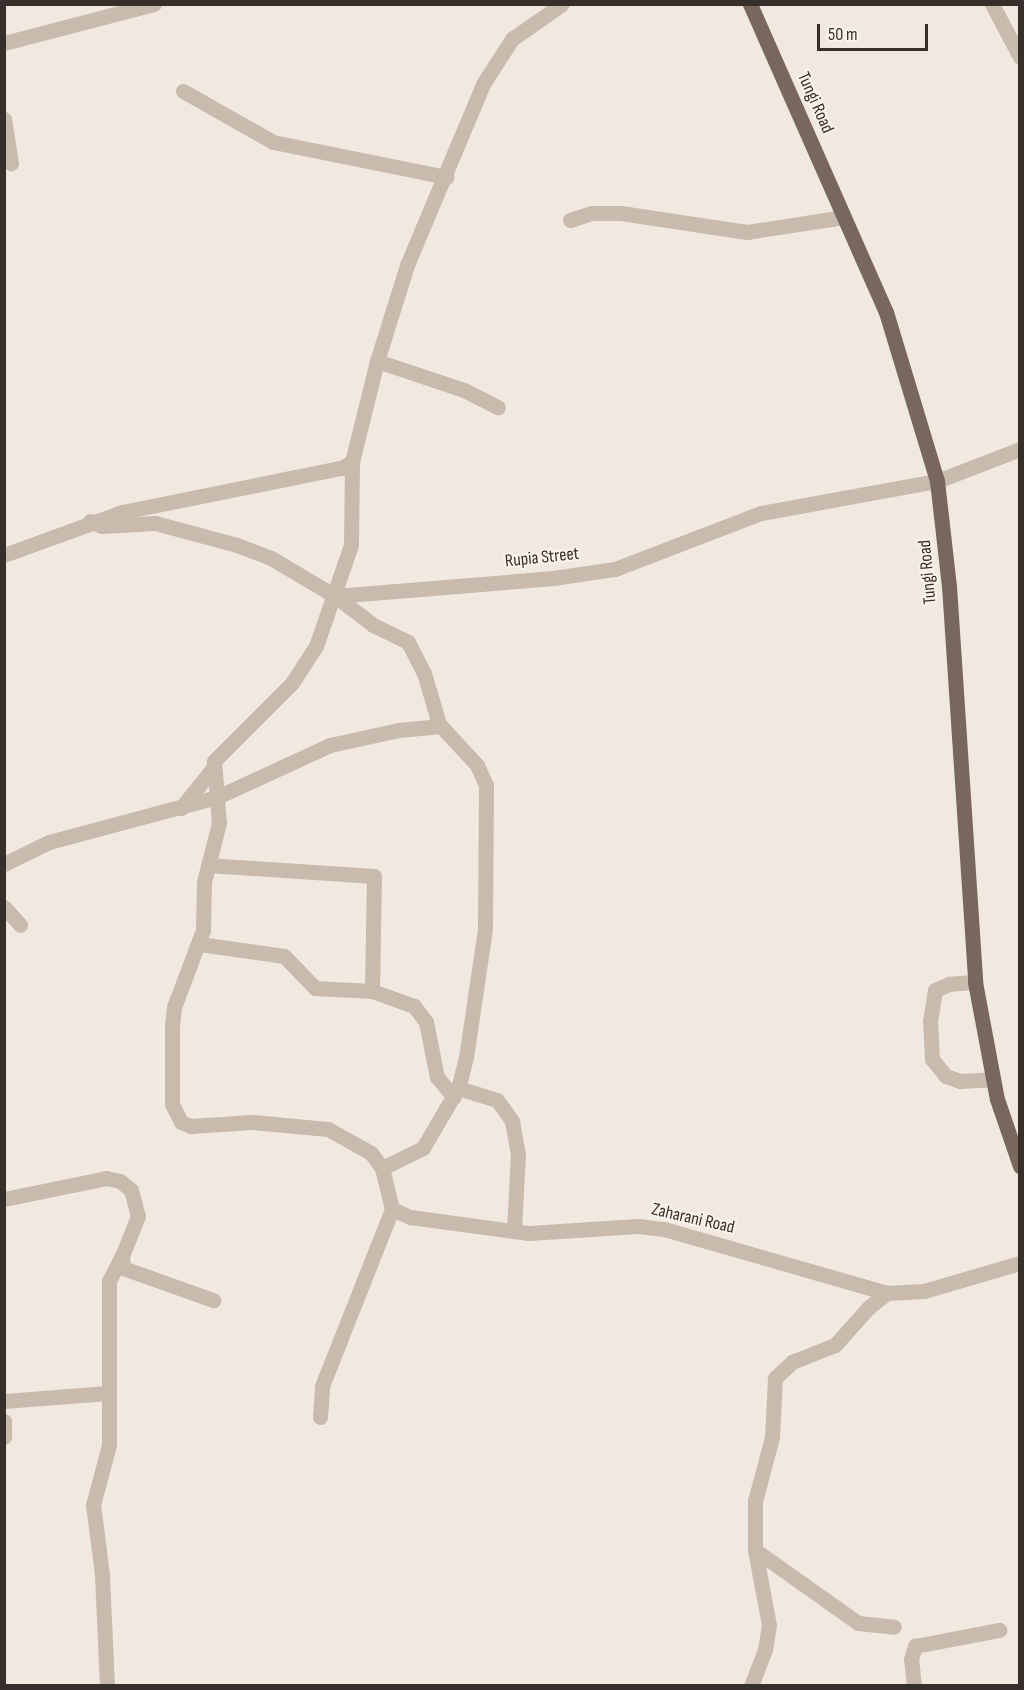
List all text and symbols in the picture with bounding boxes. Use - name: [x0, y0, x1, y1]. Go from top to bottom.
- scale bar: [820, 12, 931, 50]
- text: 50 m: [828, 24, 858, 45]
- street label: Tungi Road: [792, 69, 838, 137]
- street label: Tungi Road: [914, 539, 942, 605]
- street label: Rupia Street: [504, 543, 580, 573]
- street label: Zaharani Road: [649, 1199, 737, 1239]

